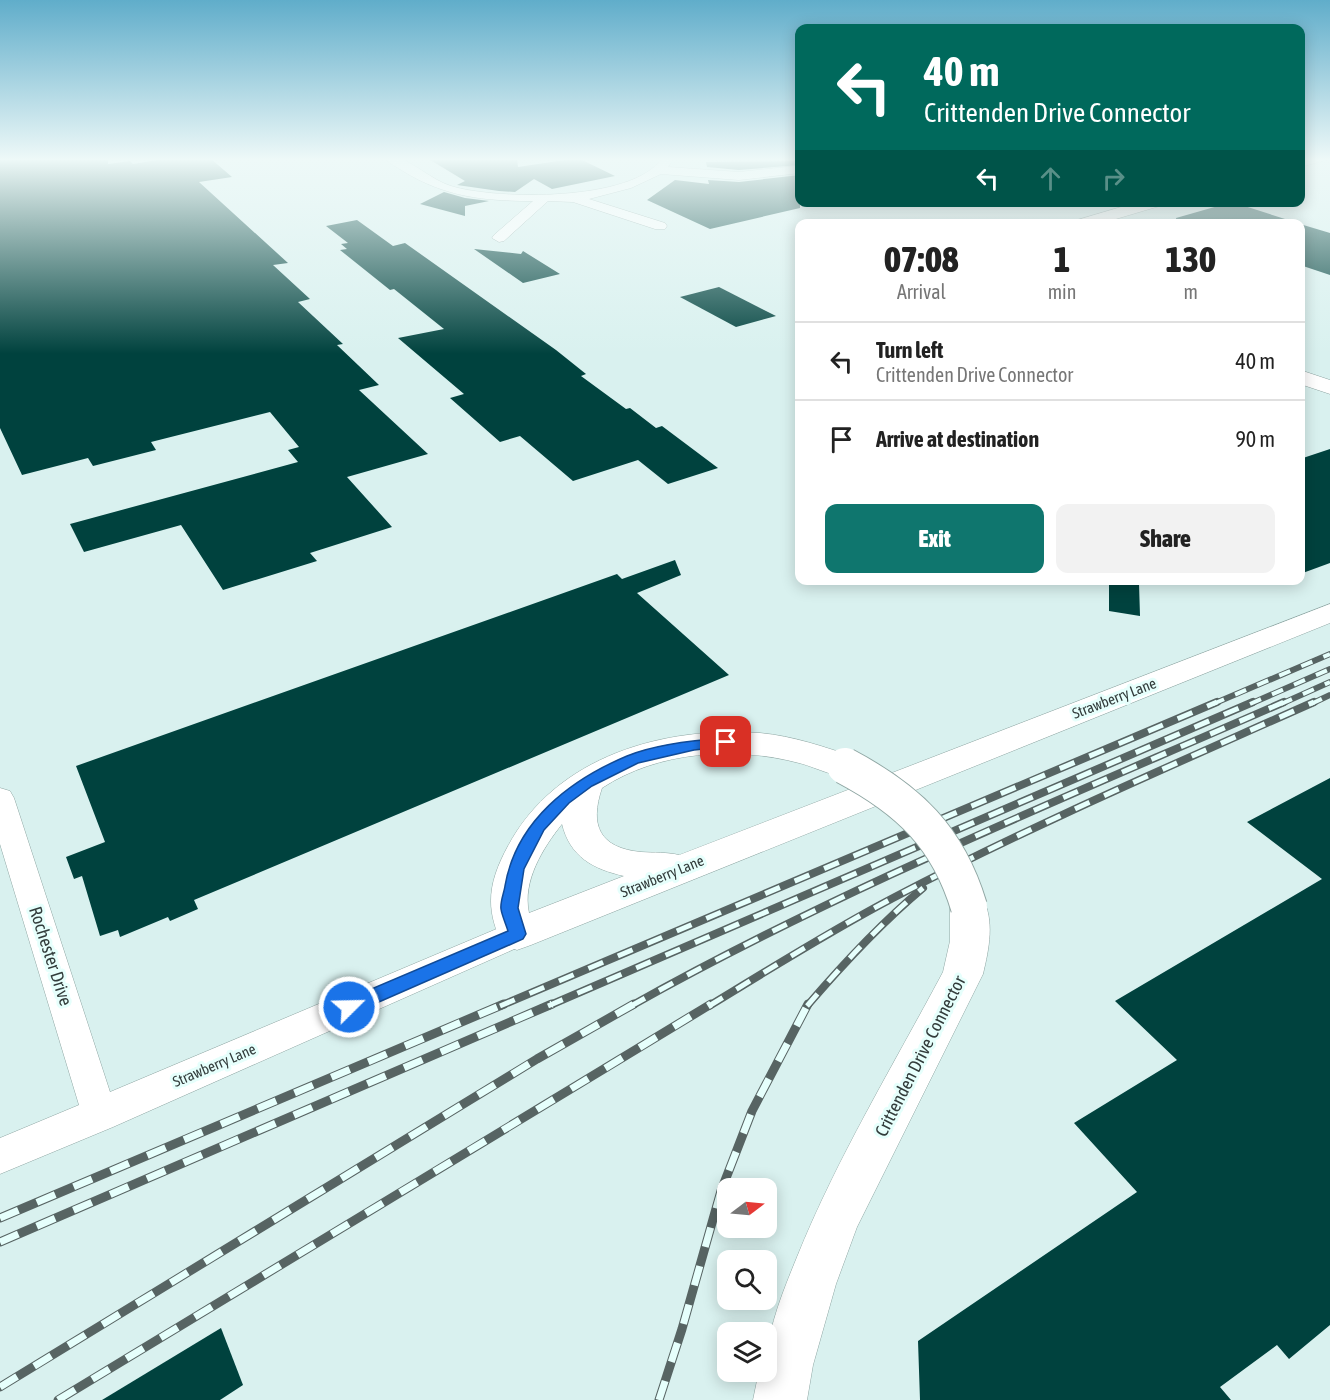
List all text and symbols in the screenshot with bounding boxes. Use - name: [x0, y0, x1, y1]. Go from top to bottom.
- text: 40 m: [924, 47, 999, 95]
- icon: left: [825, 48, 903, 126]
- text: Crittenden Drive Connector: [924, 97, 1190, 128]
- icon: left: [971, 162, 1004, 195]
- icon: ahead: [1034, 162, 1067, 195]
- icon: right: [1097, 162, 1130, 195]
- text: 07:08: [884, 238, 959, 280]
- text: 1: [1054, 238, 1070, 280]
- text: 130: [1165, 238, 1216, 280]
- text: Arrival: [897, 280, 946, 303]
- text: min: [1048, 280, 1076, 303]
- text: m: [1183, 280, 1198, 303]
- text: Turn left: [876, 337, 943, 363]
- icon: left: [825, 345, 858, 378]
- text: 40 m: [1235, 348, 1275, 374]
- text: Crittenden Drive Connector: [876, 363, 1073, 386]
- icon: arrive: [825, 423, 858, 456]
- text: Arrive at destination: [876, 426, 1039, 452]
- text: 90 m: [1235, 426, 1275, 452]
- button: Exit: [825, 504, 1044, 573]
- button: Share: [1056, 504, 1275, 573]
- street label: Strawberry Lane: [1070, 674, 1159, 722]
- pin: [700, 716, 751, 767]
- icon: arrive: [709, 725, 742, 758]
- street label: Strawberry Lane: [618, 851, 706, 900]
- street label: Rochester Drive: [25, 904, 77, 1008]
- street label: Crittenden Drive Connector: [870, 972, 970, 1140]
- position arrow: [317, 975, 381, 1039]
- street label: Strawberry Lane: [170, 1040, 258, 1090]
- north arrow: [717, 1178, 777, 1238]
- map controls: [717, 1178, 777, 1382]
- button: search: [717, 1250, 777, 1310]
- button: layers: [717, 1322, 777, 1382]

